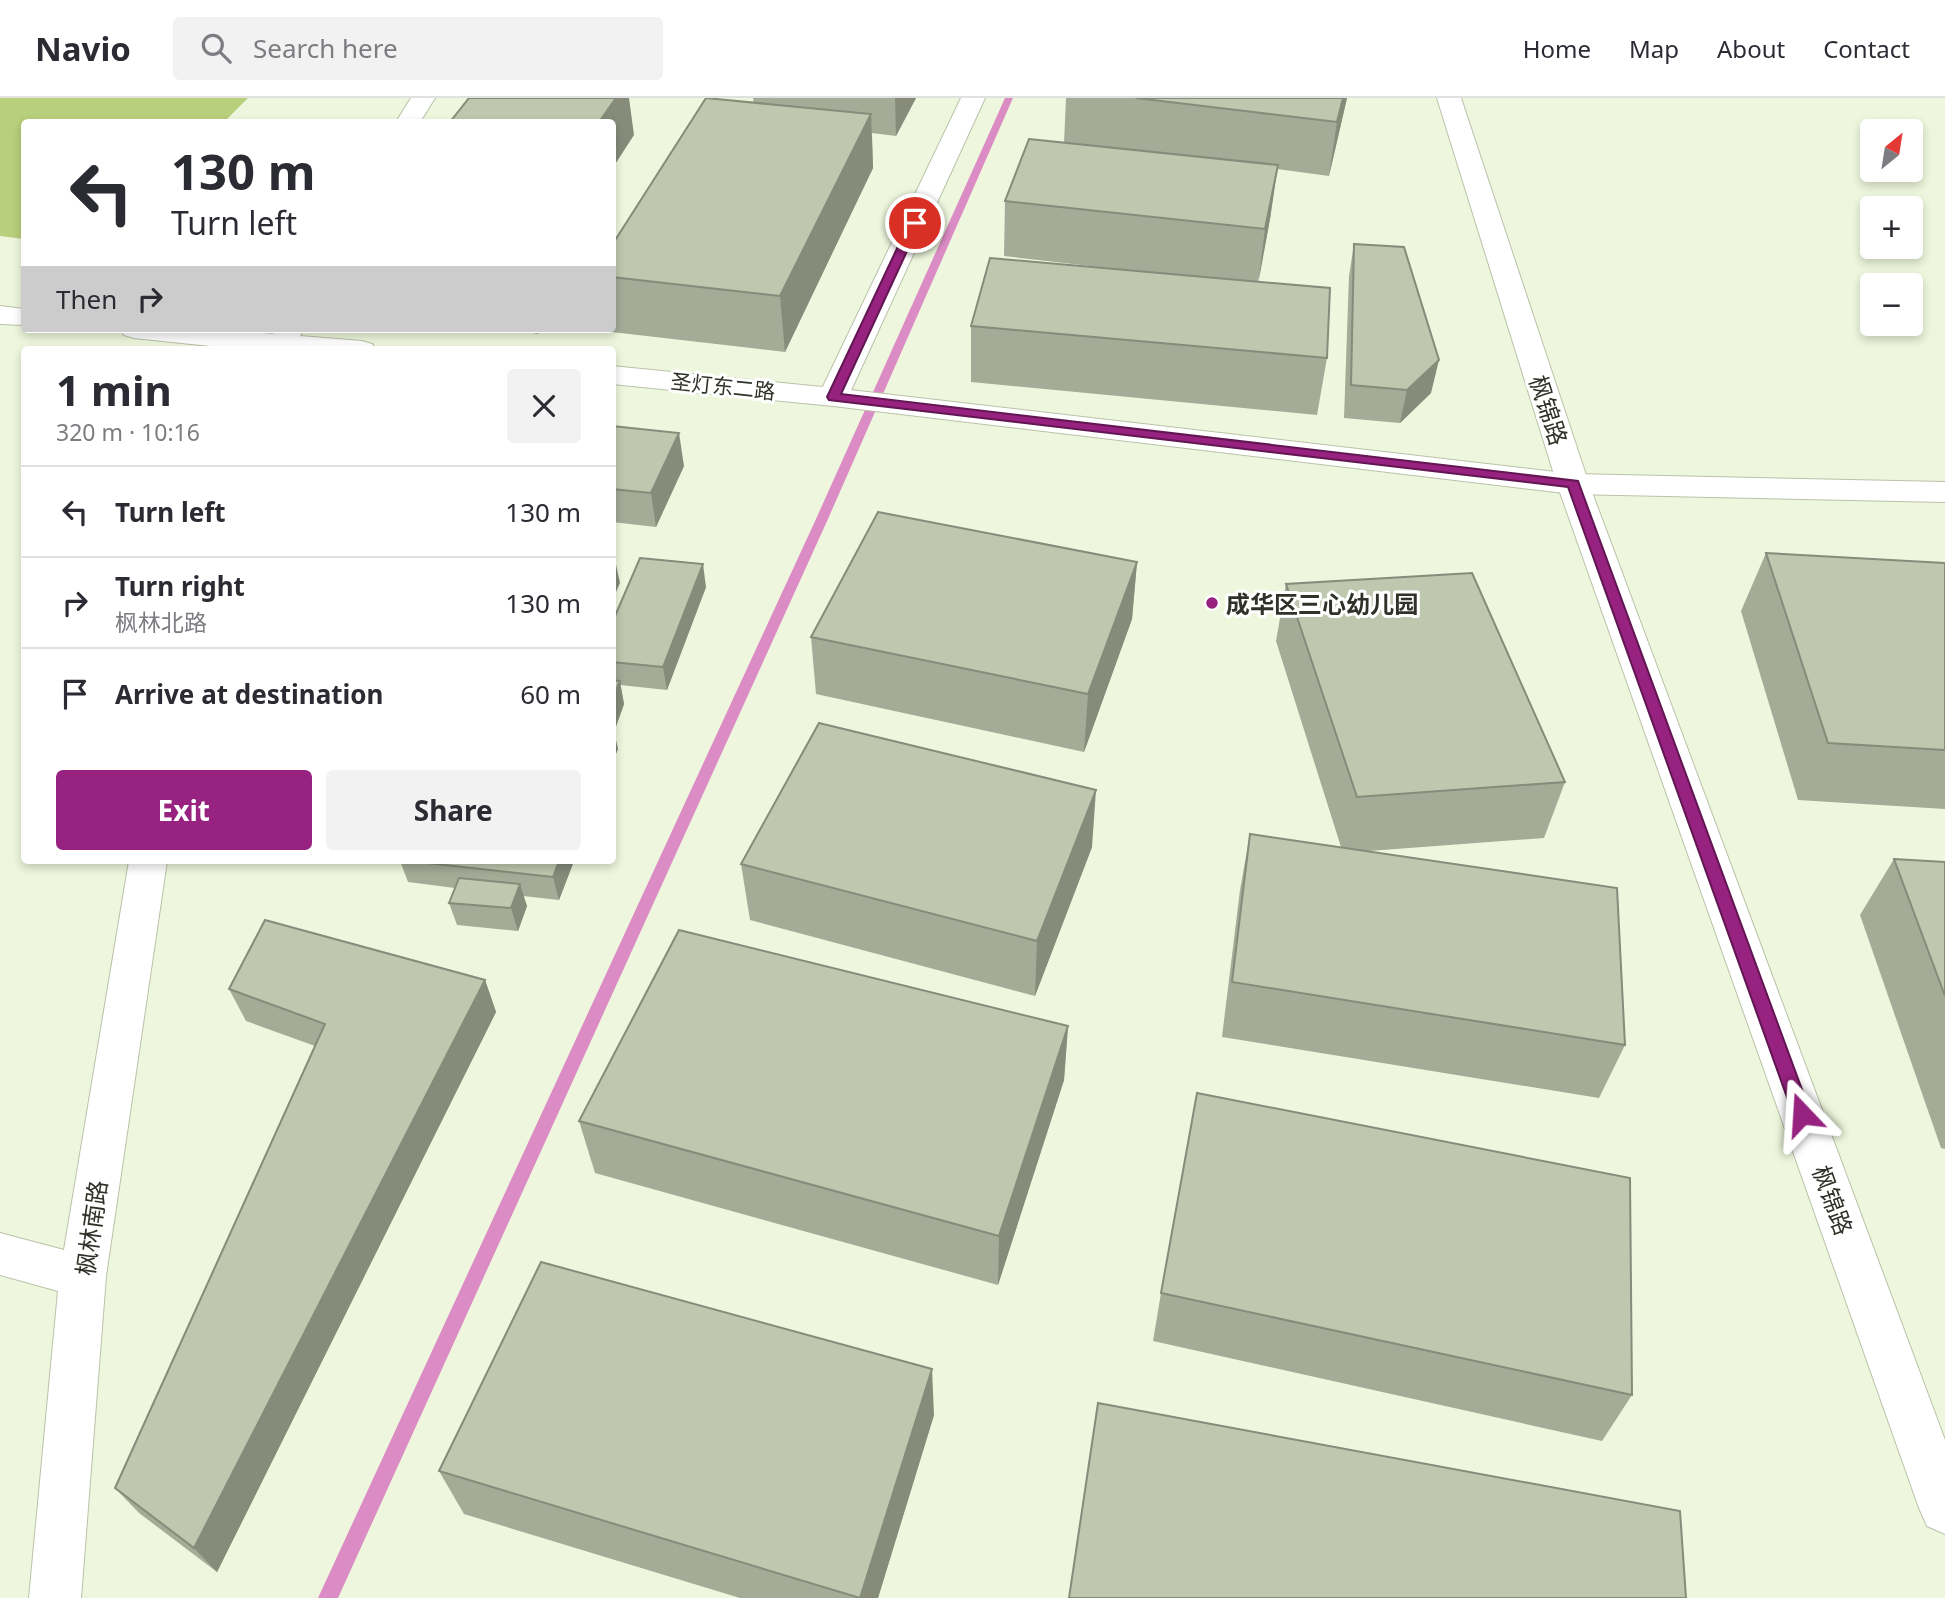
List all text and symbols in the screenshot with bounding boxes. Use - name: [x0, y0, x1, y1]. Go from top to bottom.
- search box: [173, 17, 663, 80]
- text: Navio: [35, 26, 131, 71]
- icon: search: [197, 29, 235, 67]
- text: Search here: [253, 30, 398, 66]
- text: Home: [1523, 32, 1591, 65]
- text: Map: [1629, 32, 1679, 65]
- text: About: [1717, 32, 1785, 65]
- text: Contact: [1823, 32, 1910, 65]
- north arrow: [1860, 119, 1923, 182]
- map controls: [1860, 119, 1923, 336]
- text: 130 m: [171, 138, 316, 204]
- icon: left: [56, 147, 147, 238]
- pin: [885, 193, 945, 253]
- button: +: [1860, 196, 1923, 259]
- text: Turn left: [171, 201, 297, 244]
- icon: arrive: [896, 204, 934, 242]
- button: −: [1860, 273, 1923, 336]
- icon: right: [131, 280, 169, 318]
- text: Then: [56, 281, 117, 317]
- text: 1 min: [56, 361, 172, 418]
- street label: 圣灯东二路: [669, 367, 777, 405]
- button: close: [507, 369, 581, 443]
- street label: 枫锦路: [1522, 371, 1576, 449]
- text: 320 m · 10:16: [56, 416, 200, 448]
- icon: left: [56, 493, 94, 531]
- text: Turn left: [115, 494, 226, 530]
- text: 130 m: [505, 494, 581, 530]
- text: Turn right: [115, 568, 245, 604]
- icon: right: [56, 584, 94, 622]
- text: 130 m: [505, 585, 581, 621]
- place label: 成华区三心幼儿园: [1226, 587, 1418, 620]
- marker: 成华区三心幼儿园: [1204, 595, 1220, 611]
- text: 枫林北路: [115, 606, 207, 638]
- icon: arrive: [56, 675, 94, 713]
- text: Arrive at destination: [115, 676, 384, 712]
- text: 60 m: [520, 676, 581, 712]
- button: Exit: [56, 770, 312, 850]
- button: Share: [326, 770, 581, 850]
- position arrow: [1765, 1077, 1839, 1151]
- street label: 枫锦路: [1805, 1161, 1861, 1239]
- street label: 枫林南路: [68, 1178, 114, 1278]

